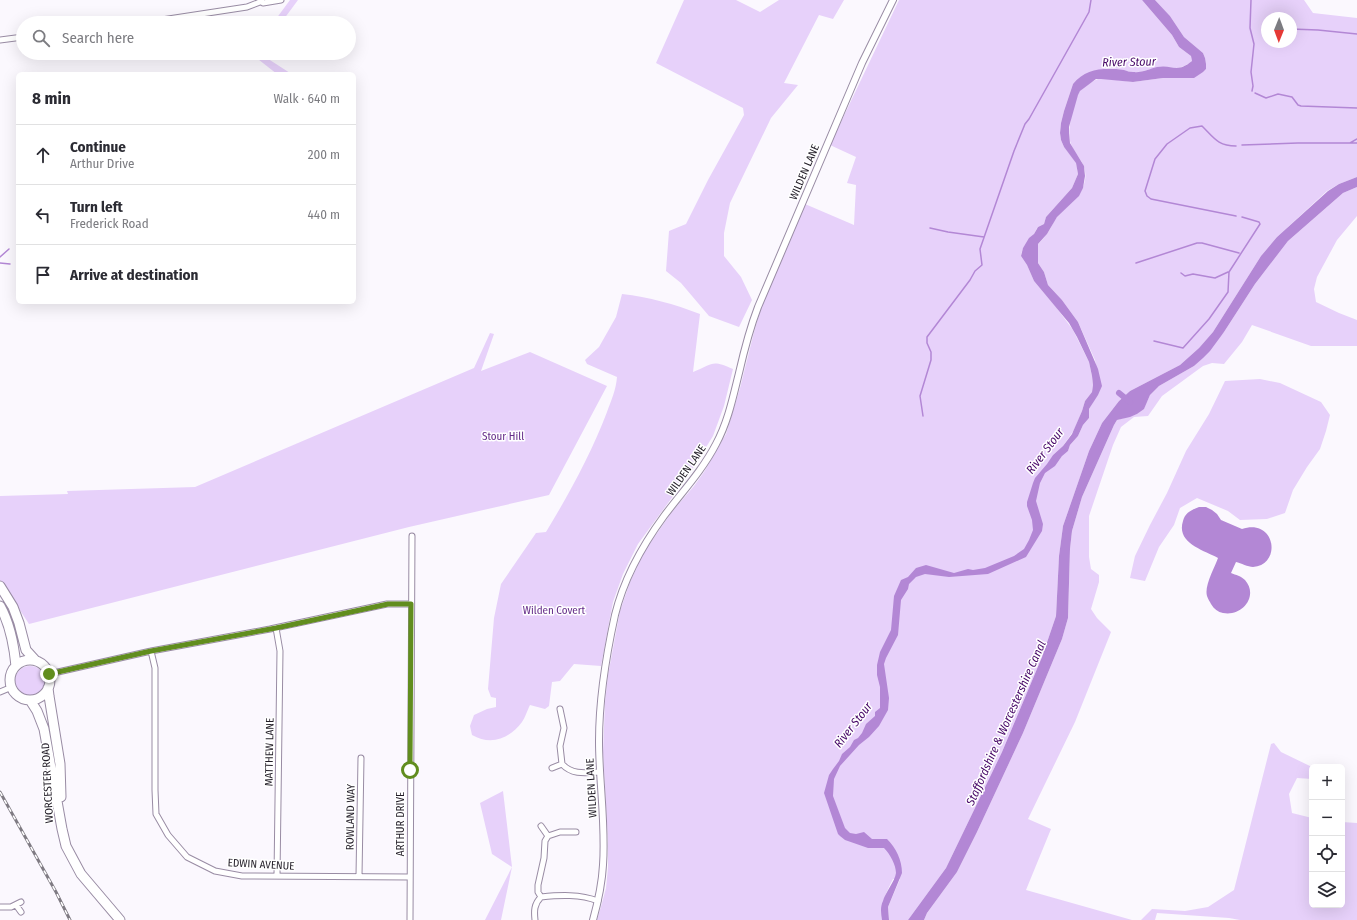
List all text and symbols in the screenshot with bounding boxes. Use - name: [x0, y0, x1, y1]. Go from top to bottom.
- north arrow: [1261, 12, 1297, 48]
- search box: [16, 16, 356, 60]
- icon: search: [30, 27, 52, 49]
- text: Search here: [62, 29, 134, 47]
- water label: River Stour: [1102, 55, 1157, 69]
- text: 8 min: [32, 88, 71, 109]
- text: Walk · 640 m: [273, 91, 340, 106]
- text: Continue: [70, 138, 126, 156]
- street label: WILDEN LANE: [787, 142, 822, 202]
- icon: ahead: [32, 144, 54, 166]
- text: 200 m: [308, 147, 340, 162]
- text: Arthur Drive: [70, 156, 134, 171]
- text: Turn left: [70, 198, 123, 216]
- icon: left: [32, 204, 54, 226]
- text: 440 m: [308, 207, 340, 222]
- text: Frederick Road: [70, 216, 149, 231]
- icon: arrive: [32, 264, 54, 286]
- text: Arrive at destination: [70, 266, 198, 284]
- water label: River Stour: [1023, 425, 1067, 477]
- park label: Stour Hill: [482, 430, 524, 443]
- street label: WILDEN LANE: [664, 442, 709, 498]
- park label: Wilden Covert: [523, 604, 586, 617]
- water label: Staffordshire & Worcestershire Canal: [963, 638, 1049, 808]
- route end: [40, 665, 58, 683]
- water label: River Stour: [831, 699, 876, 750]
- street label: MATTHEW LANE: [262, 718, 277, 786]
- street label: WORCESTER ROAD: [39, 742, 56, 824]
- street label: WILDEN LANE: [583, 758, 600, 818]
- route start: [401, 761, 419, 779]
- map controls: [1309, 764, 1345, 908]
- button: +: [1309, 764, 1345, 800]
- street label: ROWLAND WAY: [343, 783, 358, 850]
- street label: ARTHUR DRIVE: [394, 792, 407, 856]
- button: −: [1309, 800, 1345, 836]
- button: locate: [1309, 836, 1345, 872]
- street label: EDWIN AVENUE: [227, 856, 295, 873]
- button: layers: [1309, 872, 1345, 908]

